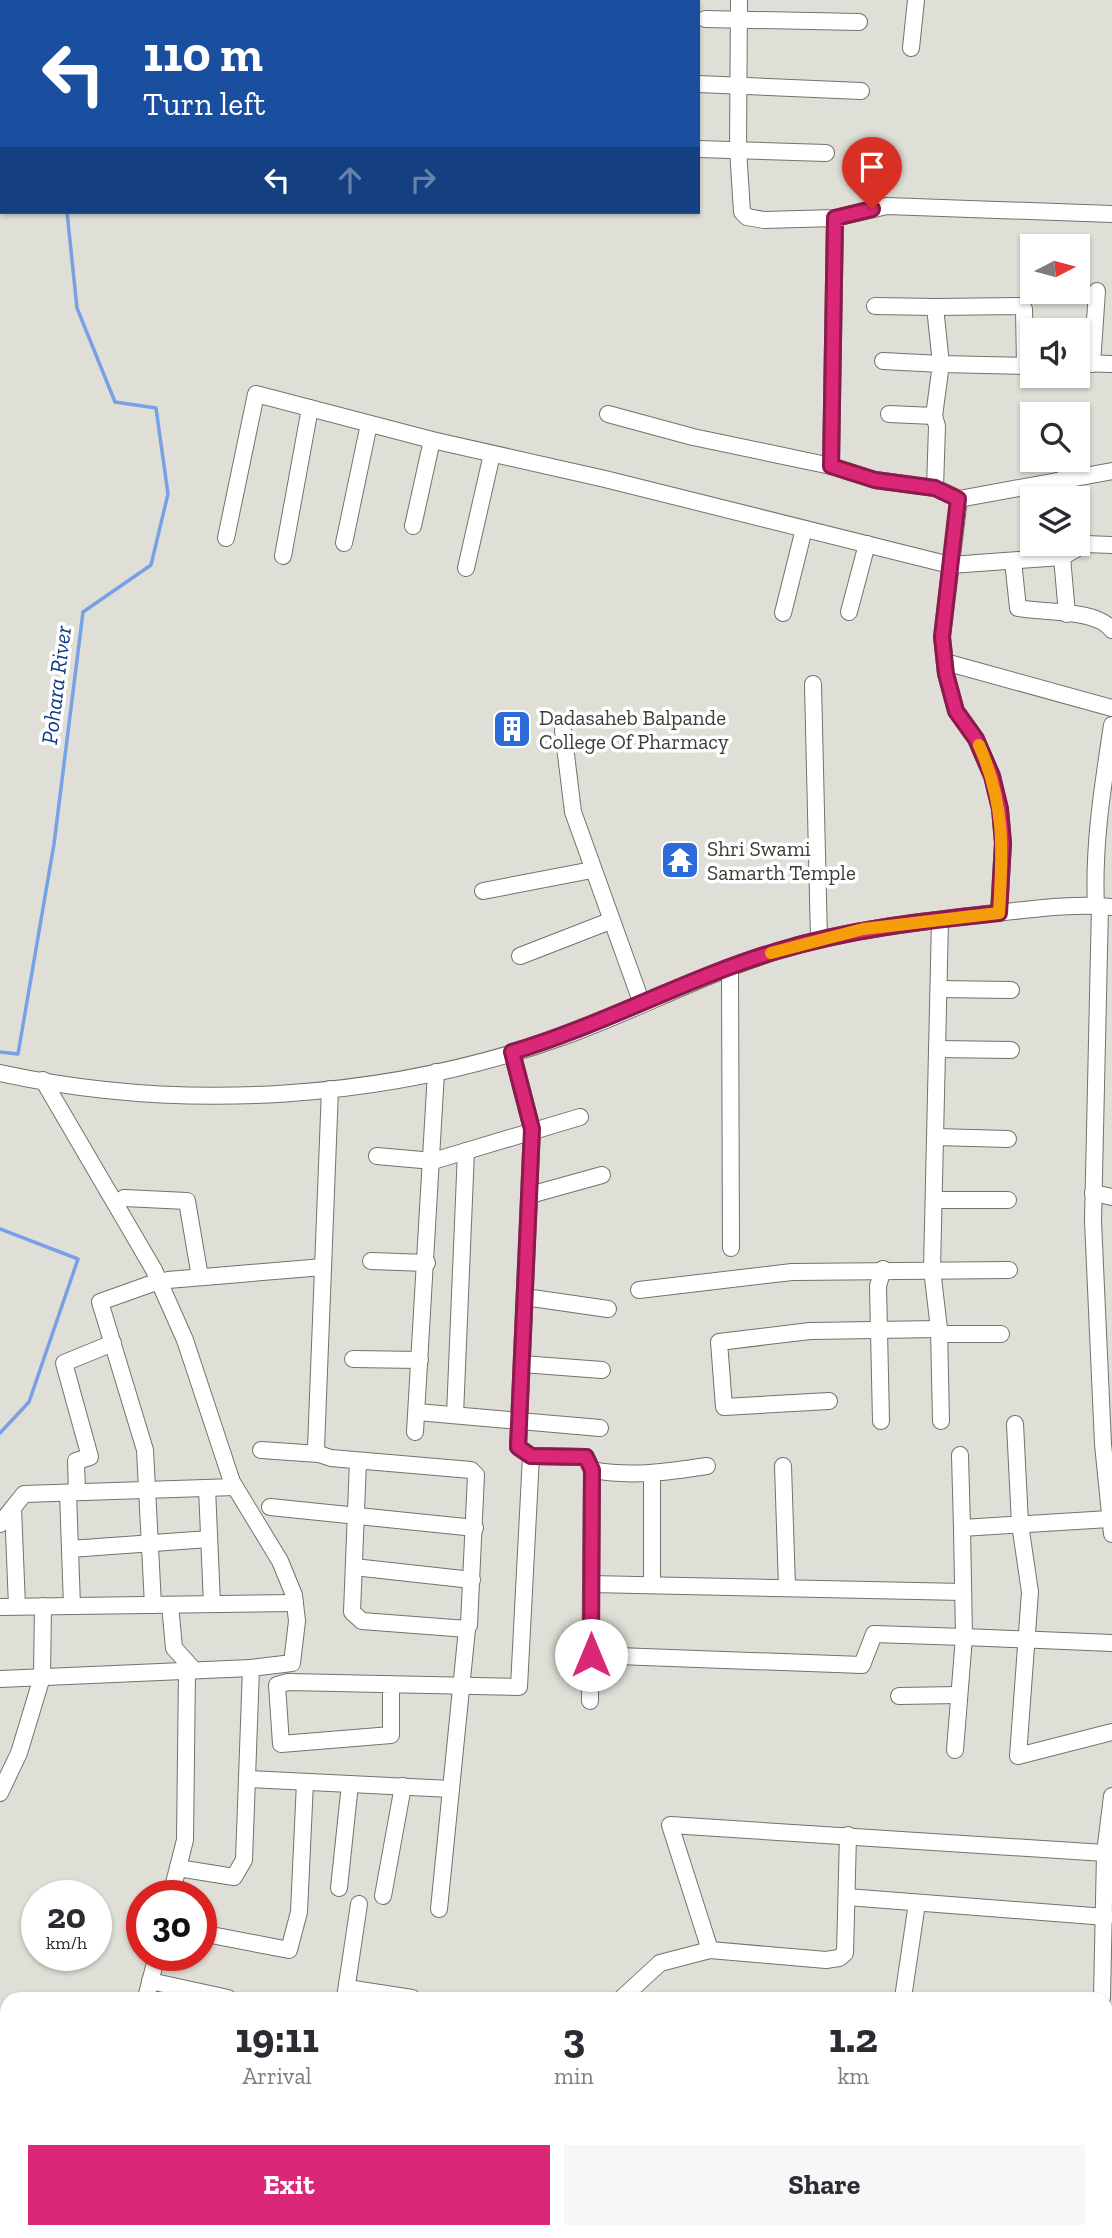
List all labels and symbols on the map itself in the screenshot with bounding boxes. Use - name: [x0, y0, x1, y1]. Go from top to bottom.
- pin: [842, 137, 902, 209]
- north arrow: [1020, 234, 1090, 304]
- water label: Pohara River: [35, 624, 77, 746]
- place label: Dadasaheb Balpande College Of Pharmacy: [539, 705, 729, 754]
- building icon: Dadasaheb Balpande College Of Pharmacy: [491, 708, 533, 750]
- place label: Shri Swami Samarth Temple: [707, 836, 856, 885]
- temple icon: Shri Swami Samarth Temple: [659, 839, 701, 881]
- position arrow: [554, 1618, 628, 1692]
- speed limit sign: 30: [126, 1880, 217, 1971]

